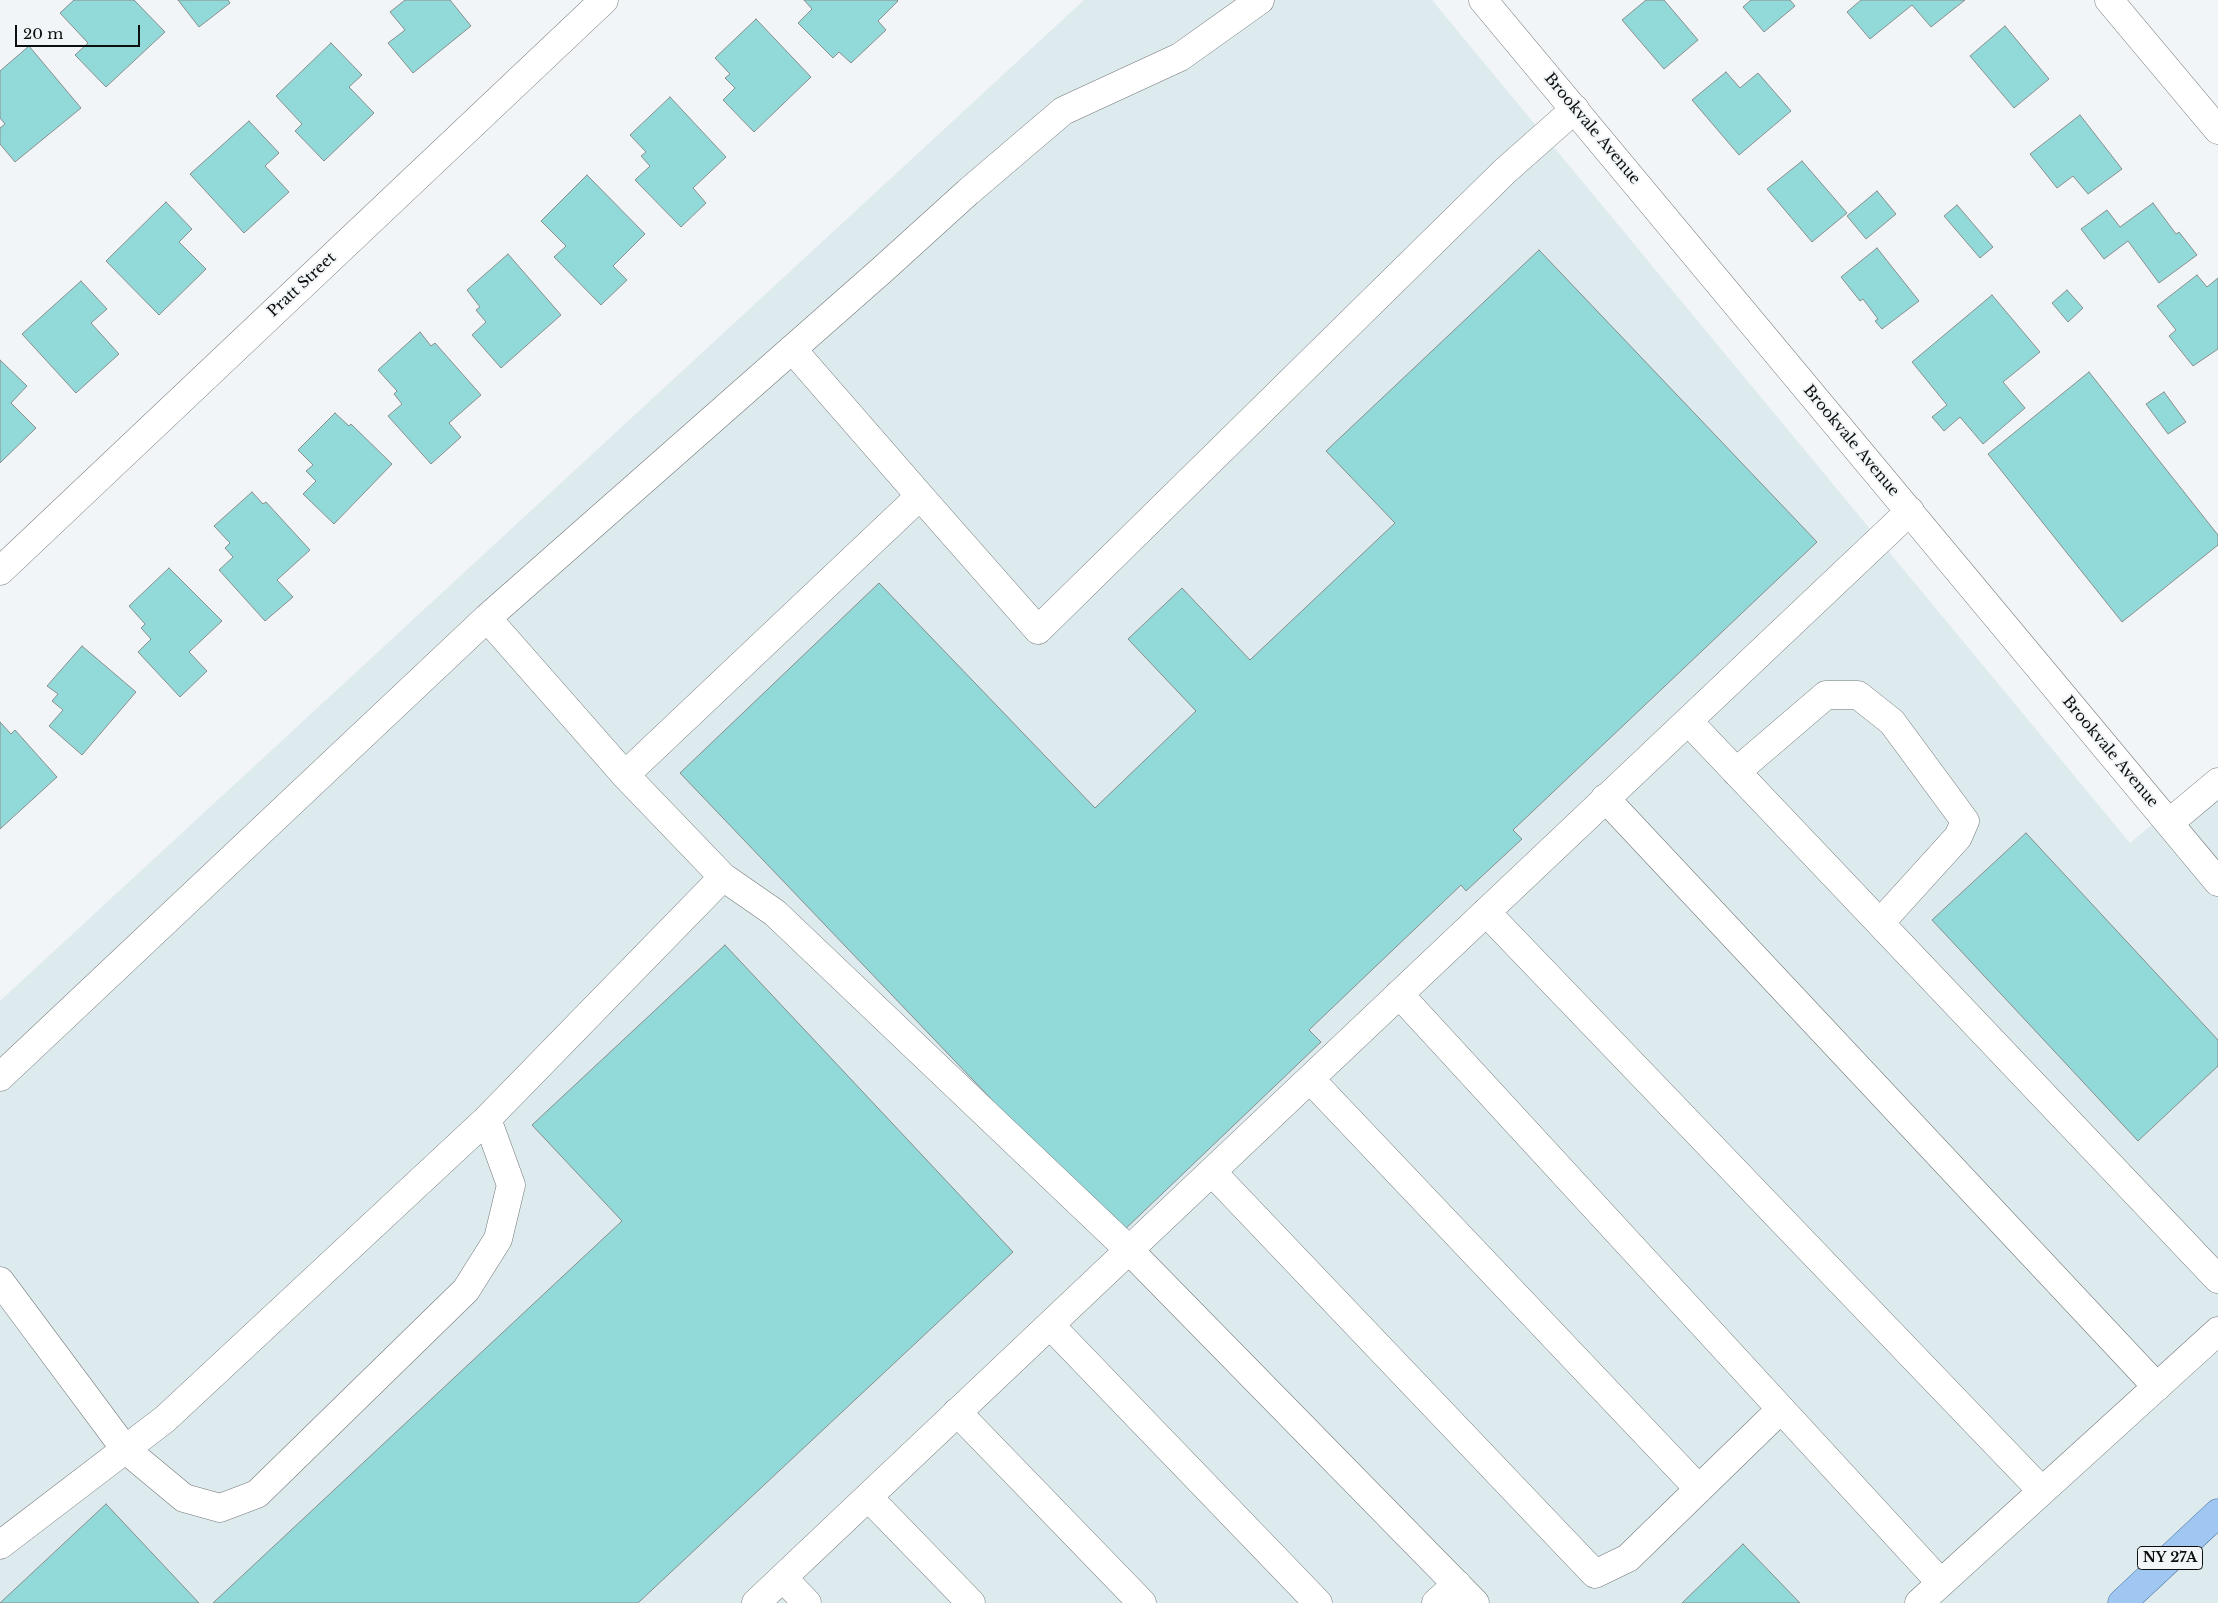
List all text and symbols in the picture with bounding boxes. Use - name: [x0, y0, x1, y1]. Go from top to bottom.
- scale bar: [18, 15, 142, 47]
- text: 20 m: [23, 24, 63, 43]
- street label: Brookvale Avenue: [1540, 70, 1644, 188]
- street label: Pratt Street: [264, 249, 340, 321]
- street label: Brookvale Avenue: [1799, 382, 1903, 500]
- street label: Brookvale Avenue: [2058, 693, 2162, 811]
- road number: NY 27A: [2138, 1546, 2202, 1570]

